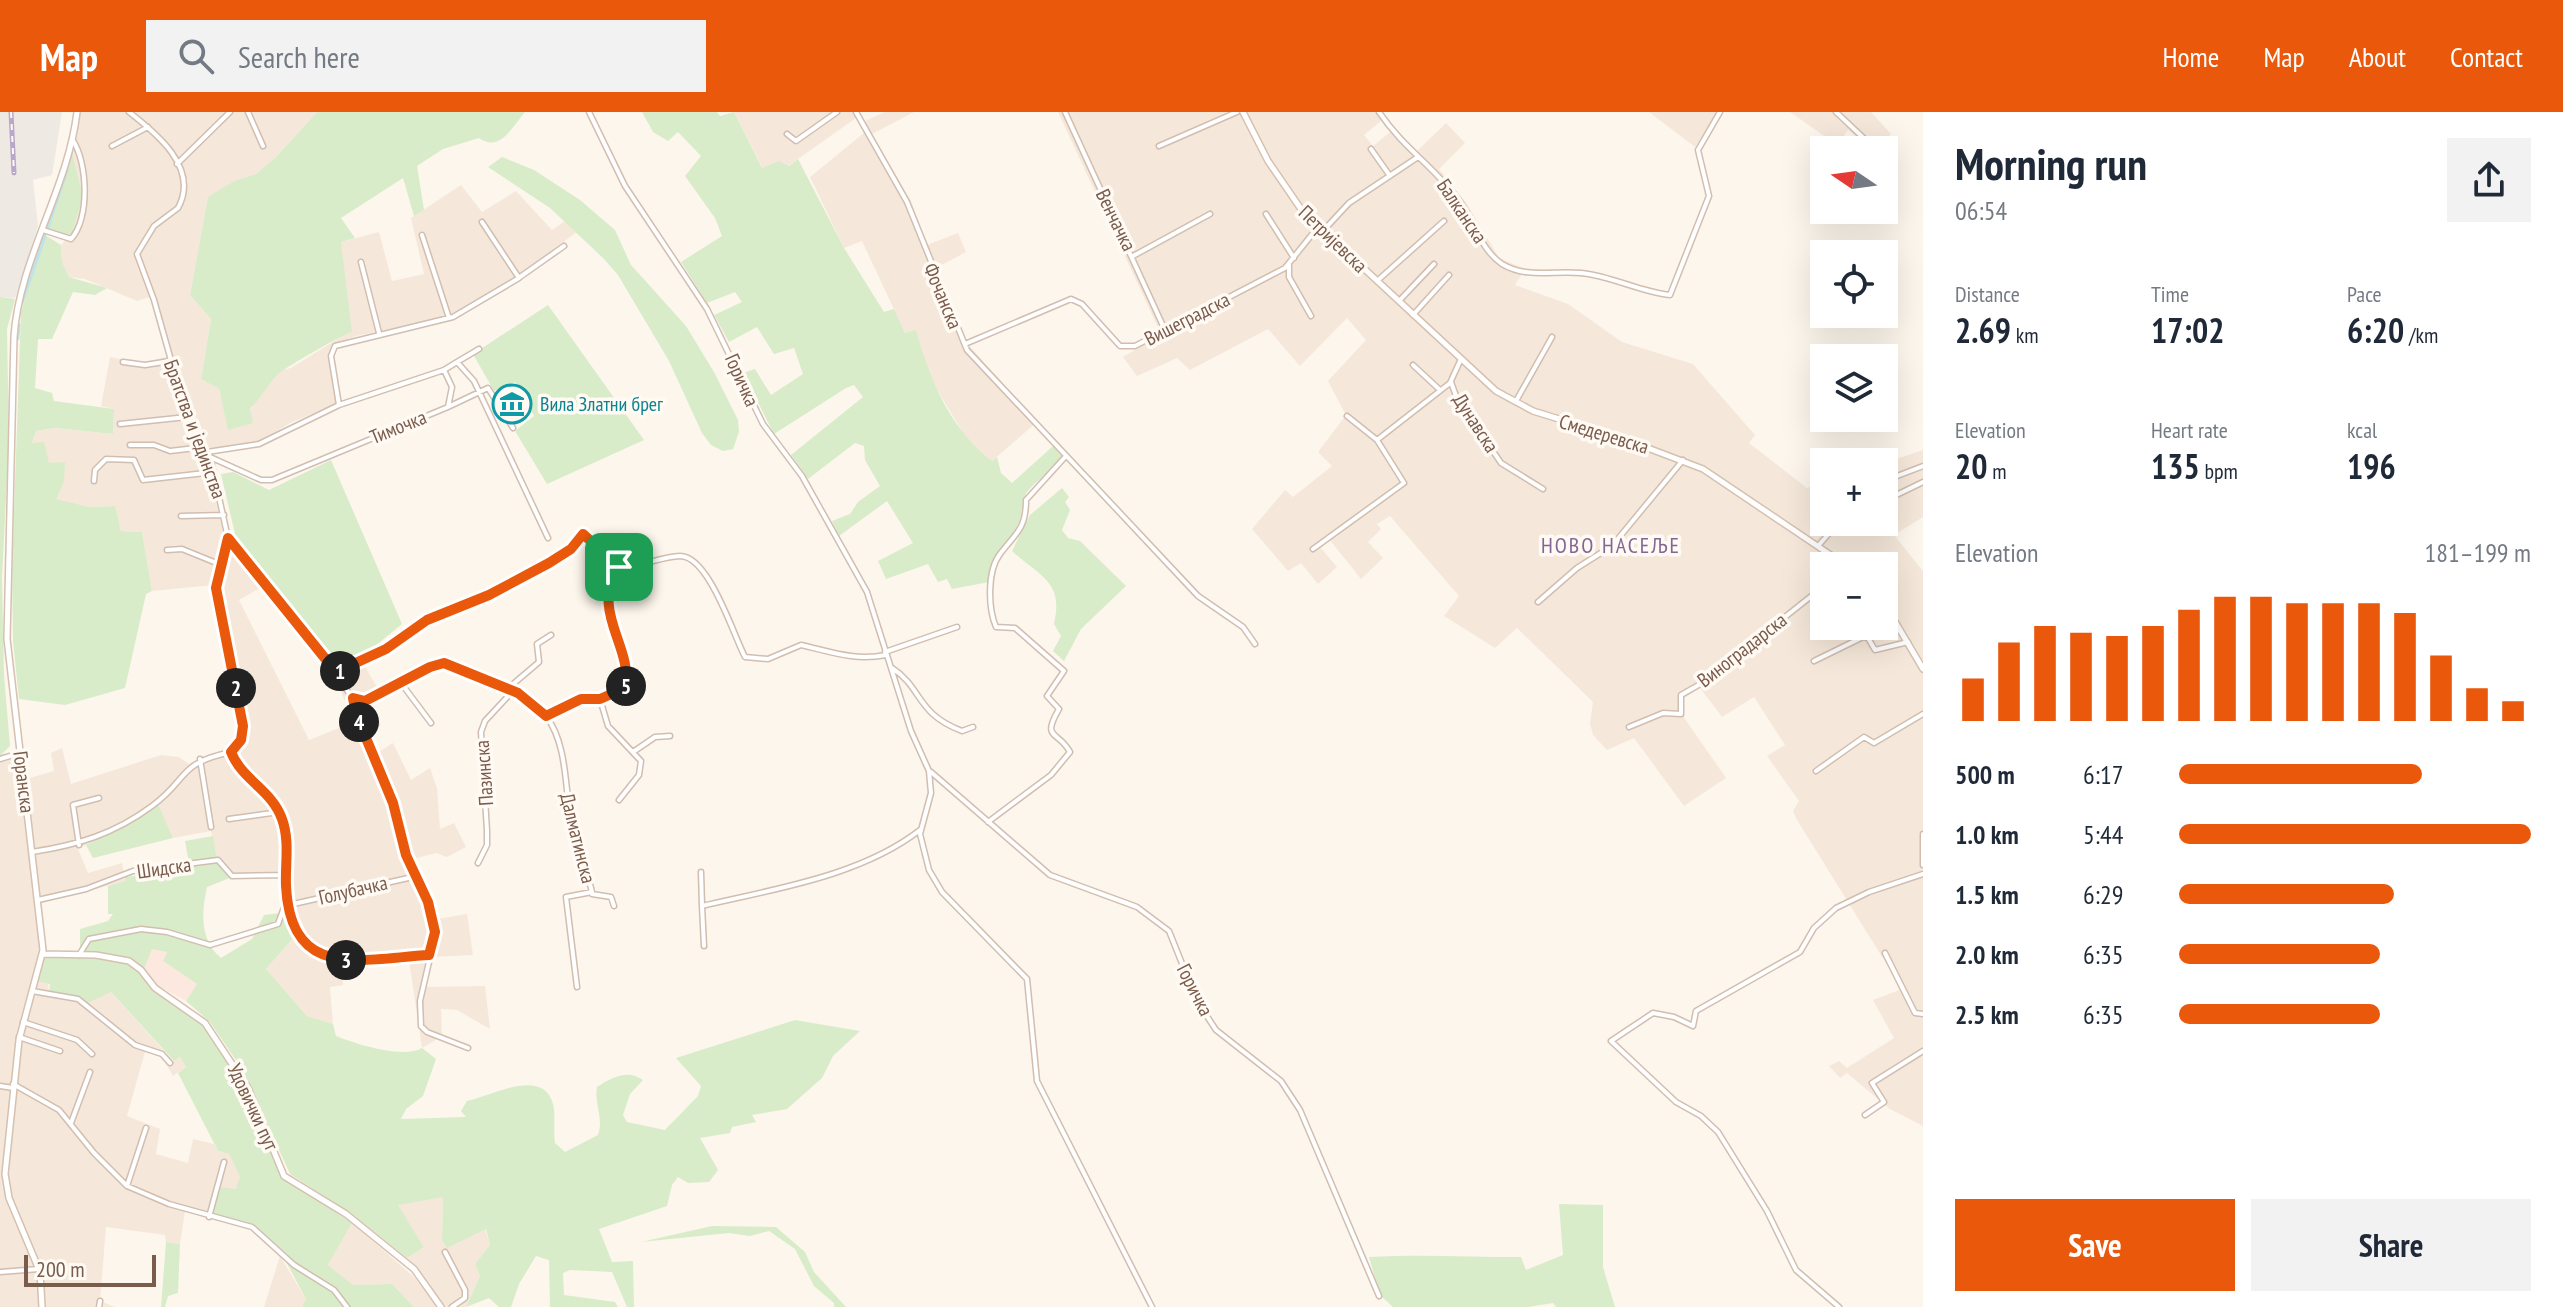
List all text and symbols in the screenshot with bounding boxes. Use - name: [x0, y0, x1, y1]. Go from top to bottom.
- search box: [146, 20, 706, 92]
- text: Map: [40, 32, 98, 81]
- icon: search: [174, 34, 218, 78]
- text: Search here: [238, 37, 360, 76]
- text: Home: [2163, 38, 2219, 75]
- text: Map: [2263, 38, 2305, 75]
- text: About: [2349, 38, 2406, 75]
- text: Contact: [2450, 38, 2523, 75]
- text: Morning run: [1955, 135, 2147, 192]
- north arrow: [1810, 136, 1898, 224]
- map controls: [1810, 136, 1898, 640]
- button: share: [2447, 138, 2531, 222]
- street label: Балканска: [1431, 174, 1493, 248]
- street label: Венчачка: [1090, 185, 1142, 255]
- text: 06:54: [1955, 194, 2007, 227]
- street label: Петријевска: [1293, 200, 1373, 278]
- button: locate: [1810, 240, 1898, 328]
- street label: Фочанска: [918, 259, 968, 333]
- text: Distance: [1955, 280, 2020, 308]
- text: Time: [2151, 280, 2189, 308]
- text: Pace: [2347, 280, 2382, 308]
- street label: Вишеградска: [1140, 286, 1234, 352]
- text: 2.69: [1955, 308, 2011, 352]
- text: 17:02: [2151, 308, 2225, 352]
- text: 6:20: [2347, 308, 2404, 352]
- text: km: [2011, 321, 2039, 349]
- text: /km: [2404, 321, 2438, 349]
- button: layers: [1810, 344, 1898, 432]
- street label: Горичка: [719, 350, 765, 410]
- street label: Братства и јединства: [158, 356, 232, 502]
- museum icon: Вила Златни брег: [491, 383, 533, 425]
- street label: Дунавска: [1447, 388, 1505, 458]
- place label: Вила Златни брег: [540, 391, 663, 417]
- street label: Тимочка: [366, 404, 430, 450]
- street label: Смедеревска: [1556, 408, 1652, 460]
- text: Elevation: [1955, 416, 2026, 444]
- text: Heart rate: [2151, 416, 2228, 444]
- text: kcal: [2347, 416, 2377, 444]
- text: 20: [1955, 444, 1988, 488]
- text: 135: [2151, 444, 2200, 488]
- text: 196: [2347, 444, 2396, 488]
- button: +: [1810, 448, 1898, 536]
- text: m: [1988, 457, 2007, 485]
- text: bpm: [2200, 457, 2238, 485]
- district label: НОВО НАСЕЉЕ: [1541, 531, 1681, 559]
- pin: [585, 533, 653, 601]
- text: Elevation: [1955, 536, 2038, 569]
- text: 181–199 m: [2425, 536, 2531, 569]
- icon: arrive: [597, 545, 641, 589]
- button: −: [1810, 552, 1898, 640]
- street label: Виноградарска: [1692, 607, 1792, 693]
- pin: 1: [320, 651, 360, 691]
- text: 1: [335, 657, 345, 685]
- pin: 5: [606, 666, 646, 706]
- pin: 2: [216, 668, 256, 708]
- text: 5: [621, 672, 631, 700]
- text: 2: [231, 674, 241, 702]
- pin: 4: [339, 702, 379, 742]
- text: 4: [354, 708, 364, 736]
- street label: Пазинска: [469, 739, 499, 807]
- street label: Горанска: [7, 750, 41, 814]
- text: 500 m: [1955, 758, 2015, 791]
- text: 6:17: [2083, 758, 2123, 791]
- street label: Далматинска: [554, 790, 602, 886]
- text: 1.0 km: [1955, 818, 2019, 851]
- text: 5:44: [2083, 818, 2123, 851]
- street label: Шидска: [135, 851, 193, 885]
- street label: Голубачка: [316, 869, 390, 911]
- text: 1.5 km: [1955, 878, 2019, 911]
- text: 6:29: [2083, 878, 2123, 911]
- text: 2.0 km: [1955, 938, 2019, 971]
- text: 6:35: [2083, 938, 2123, 971]
- pin: 3: [326, 940, 366, 980]
- text: 3: [341, 946, 351, 974]
- street label: Горичка: [1171, 960, 1219, 1020]
- text: 2.5 km: [1955, 998, 2019, 1031]
- text: 6:35: [2083, 998, 2123, 1031]
- street label: Удовички пут: [222, 1059, 285, 1155]
- button: Save: [1955, 1199, 2235, 1291]
- button: Share: [2251, 1199, 2531, 1291]
- scale bar: [24, 1251, 156, 1287]
- text: 200 m: [36, 1255, 85, 1283]

